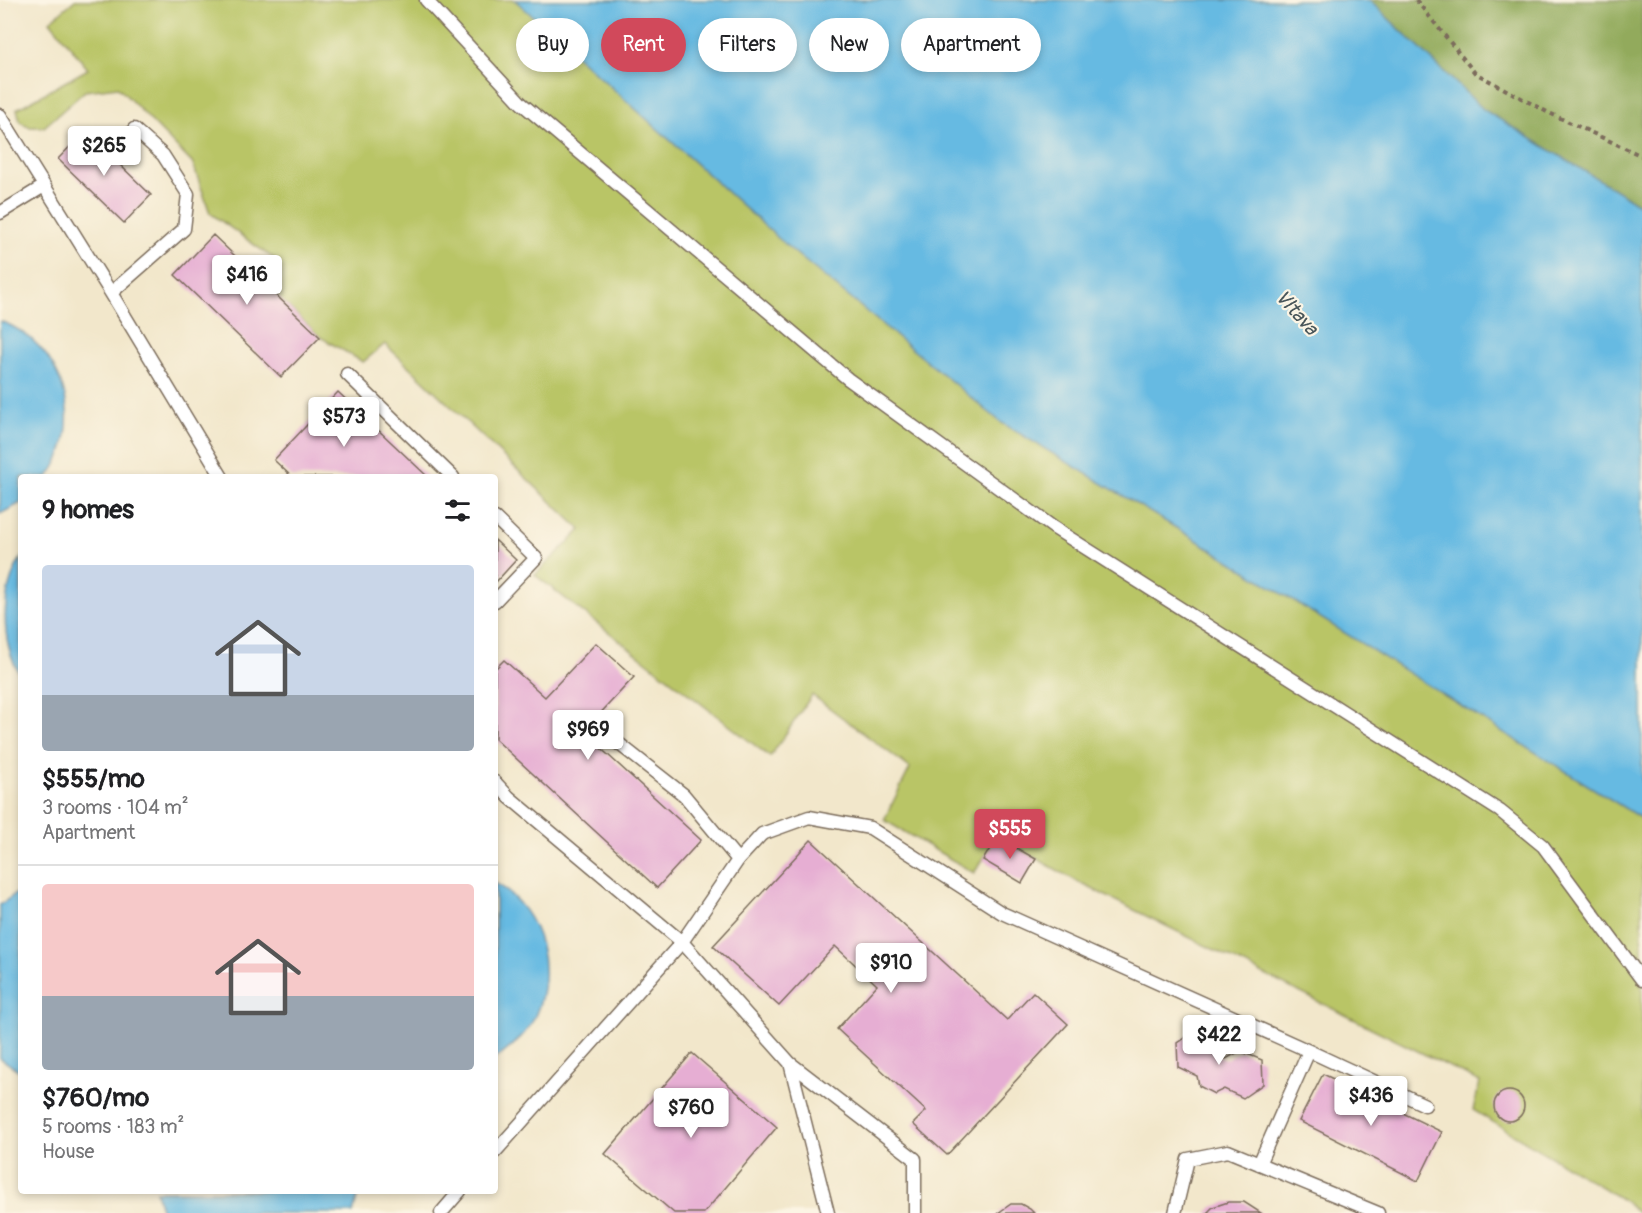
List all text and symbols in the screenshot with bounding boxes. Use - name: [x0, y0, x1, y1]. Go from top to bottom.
- chip: Buy: [516, 18, 589, 72]
- chip: Rent: [601, 18, 686, 72]
- chip: Filters: [698, 18, 797, 72]
- chip: New: [809, 18, 889, 72]
- chip: Apartment: [901, 18, 1041, 72]
- pin: $265: [68, 126, 140, 177]
- text: $265: [82, 133, 126, 158]
- pin: $416: [211, 255, 283, 306]
- text: $416: [226, 262, 268, 287]
- water label: Vltava: [1270, 284, 1325, 341]
- pin: $573: [308, 397, 380, 448]
- text: $573: [322, 404, 366, 429]
- text: 9 homes: [42, 494, 134, 526]
- icon: filters: [441, 494, 474, 527]
- icon: home: [204, 604, 312, 712]
- pin: $969: [552, 710, 624, 761]
- text: $969: [566, 717, 610, 742]
- text: $555/mo: [42, 763, 145, 795]
- text: 3 rooms · 104 m²: [42, 795, 189, 820]
- pin: $555: [974, 809, 1046, 860]
- text: $555: [988, 816, 1032, 841]
- text: Apartment: [42, 820, 135, 845]
- icon: home: [204, 923, 312, 1031]
- pin: $910: [855, 943, 927, 994]
- text: $910: [870, 950, 912, 975]
- pin: $422: [1183, 1015, 1255, 1066]
- text: $422: [1197, 1022, 1241, 1047]
- pin: $436: [1335, 1076, 1407, 1127]
- text: $760/mo: [42, 1082, 149, 1114]
- text: $436: [1348, 1083, 1394, 1108]
- pin: $760: [655, 1088, 727, 1139]
- text: $760: [668, 1095, 714, 1120]
- text: 5 rooms · 183 m²: [42, 1114, 184, 1139]
- text: House: [42, 1139, 94, 1164]

